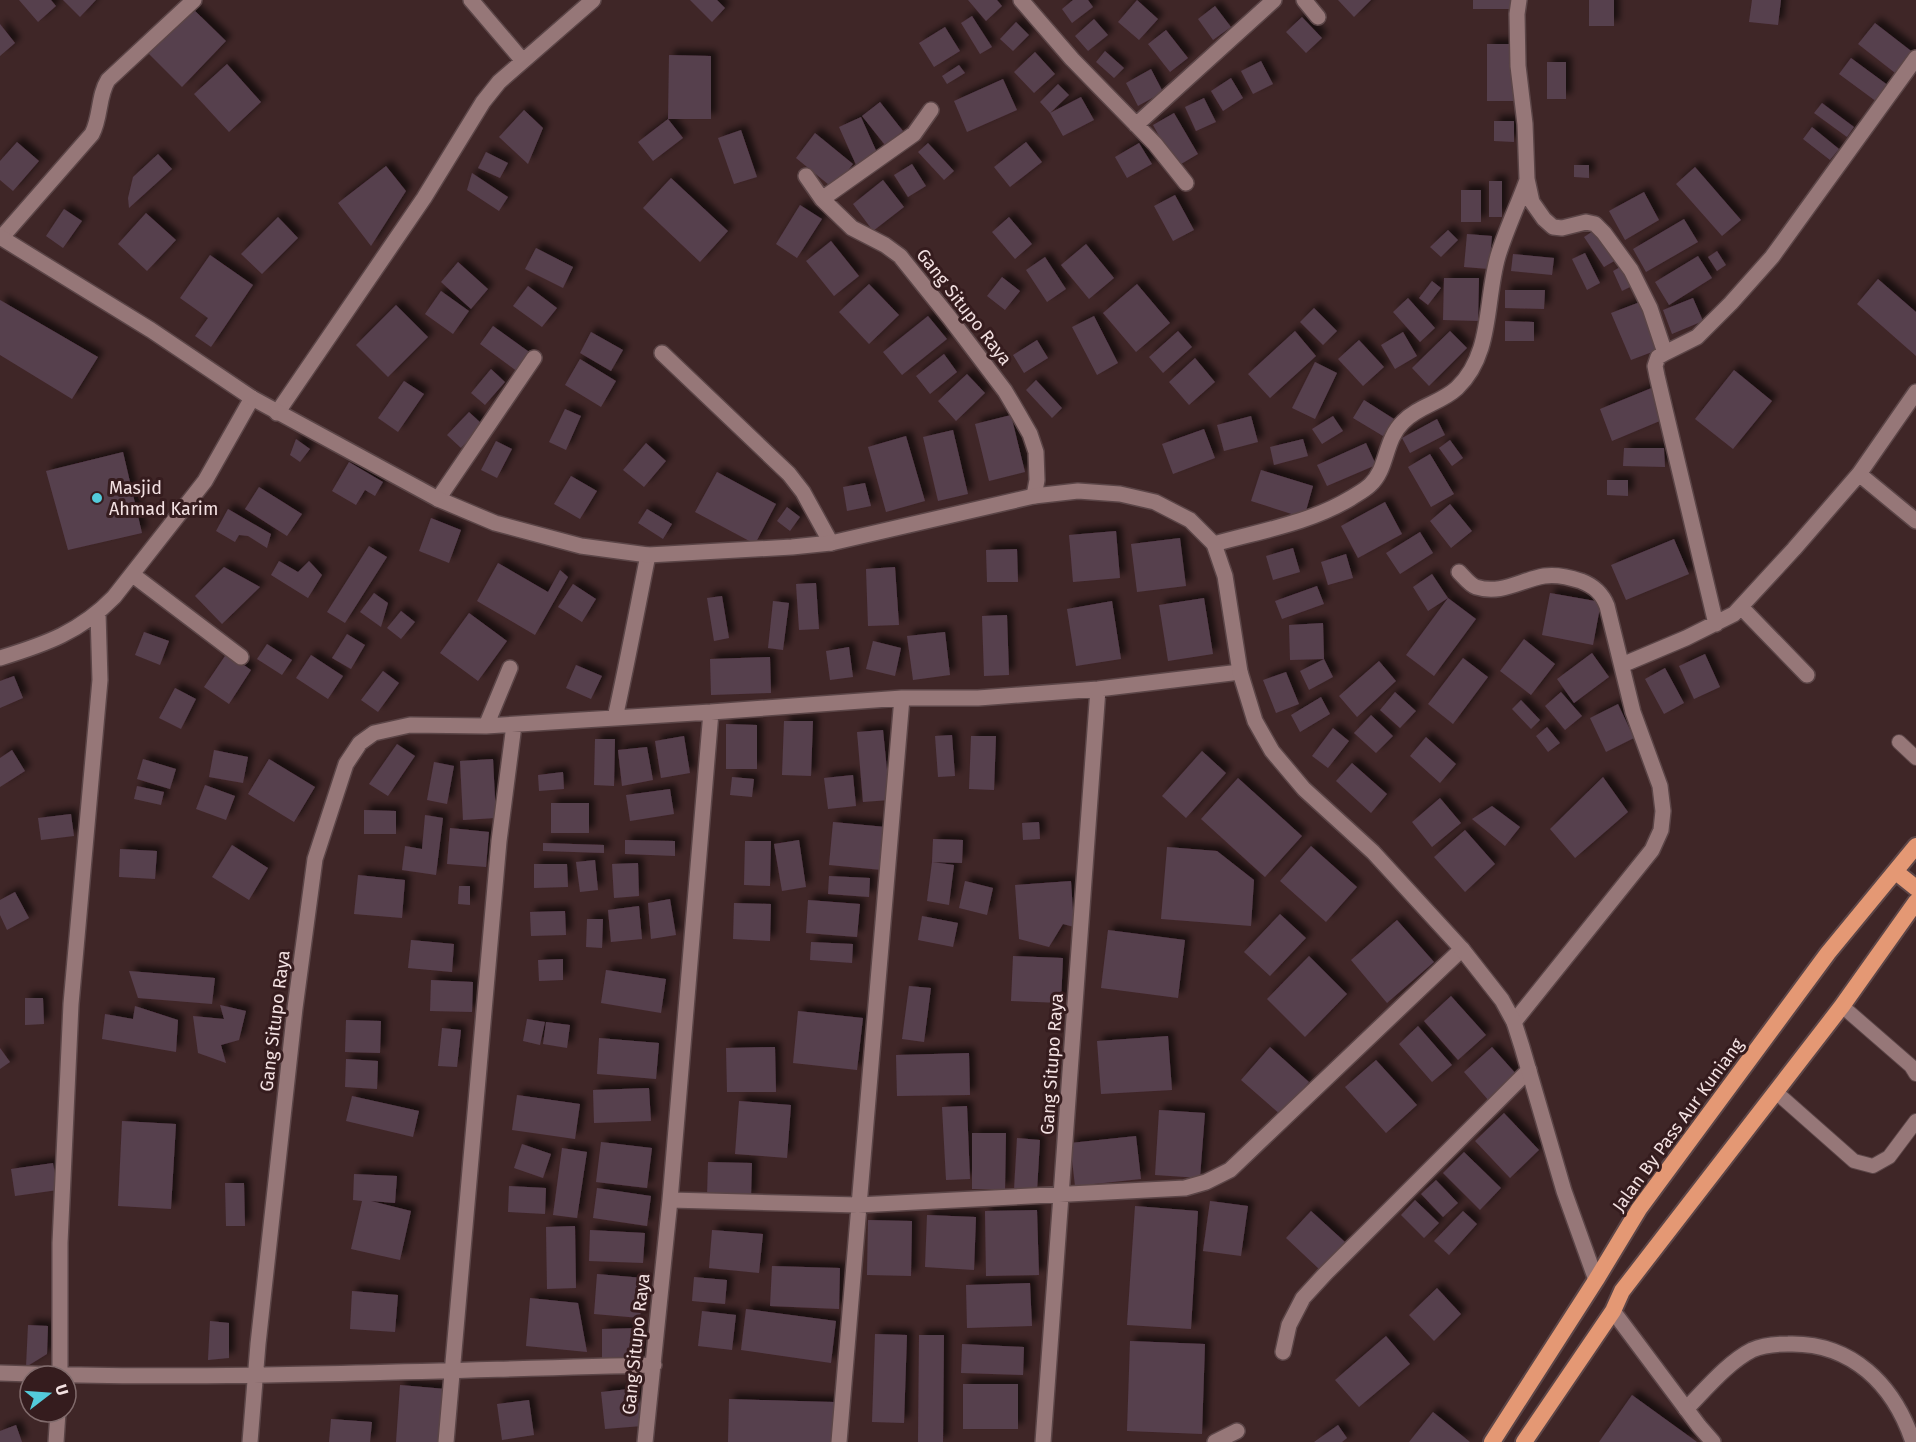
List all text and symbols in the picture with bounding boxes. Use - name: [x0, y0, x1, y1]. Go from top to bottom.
- street label: Gang Situpo Raya: [912, 244, 1016, 370]
- place label: Masjid Ahmad Karim: [109, 477, 218, 520]
- marker: Masjid Ahmad Karim: [90, 491, 104, 505]
- street label: Gang Situpo Raya: [255, 949, 295, 1093]
- street label: Gang Situpo Raya: [1036, 992, 1068, 1136]
- street label: Jalan By Pass Aur Kuniang: [1608, 1033, 1749, 1216]
- street label: Gang Situpo Raya: [618, 1272, 654, 1416]
- north arrow: [18, 1364, 78, 1424]
- text: U: [51, 1382, 72, 1398]

